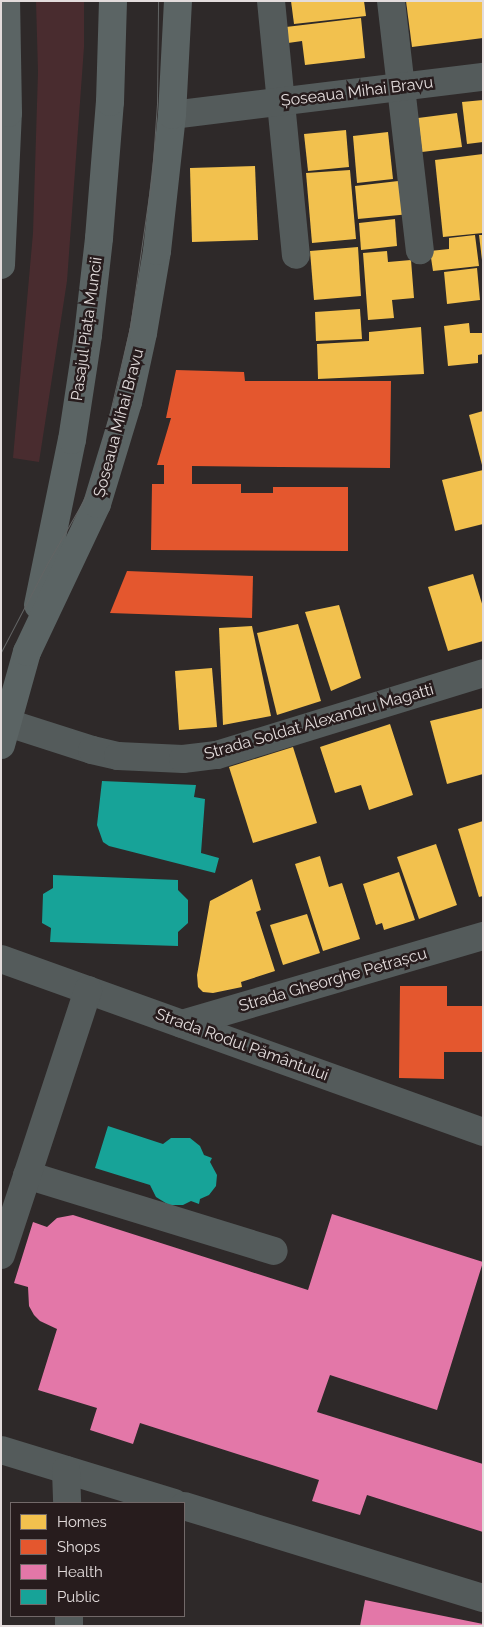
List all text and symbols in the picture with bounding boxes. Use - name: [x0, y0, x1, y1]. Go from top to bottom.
- street label: Șoseaua Mihai Bravu: [280, 73, 434, 111]
- street label: Pasajul Piața Muncii: [67, 256, 107, 402]
- street label: Șoseaua Mihai Bravu: [90, 347, 148, 499]
- street label: Strada Soldat Alexandru Magatti: [202, 680, 436, 764]
- street label: Strada Gheorghe Petrașcu: [237, 944, 429, 1016]
- street label: Strada Rodul Pământului: [153, 1005, 331, 1085]
- legend: [10, 1502, 185, 1617]
- text: Homes: [57, 1513, 107, 1531]
- text: Shops: [57, 1538, 100, 1556]
- text: Health: [57, 1563, 103, 1581]
- text: Public: [57, 1588, 100, 1606]

